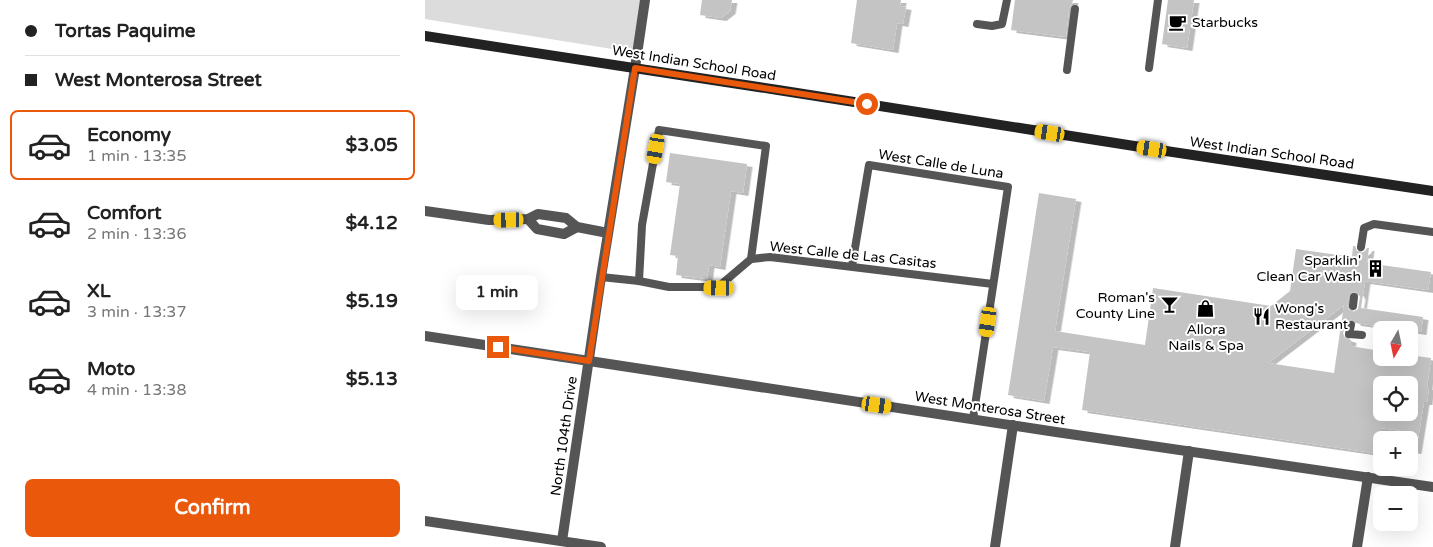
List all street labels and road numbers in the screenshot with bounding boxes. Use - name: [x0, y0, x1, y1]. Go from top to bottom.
- street label: West Indian School Road: [611, 42, 777, 84]
- street label: West Indian School Road: [1189, 133, 1355, 173]
- street label: West Calle de Luna: [877, 146, 1005, 182]
- street label: West Calle de Las Casitas: [769, 238, 938, 272]
- street label: North 104th Drive: [547, 375, 581, 497]
- street label: West Monterosa Street: [913, 388, 1067, 428]

